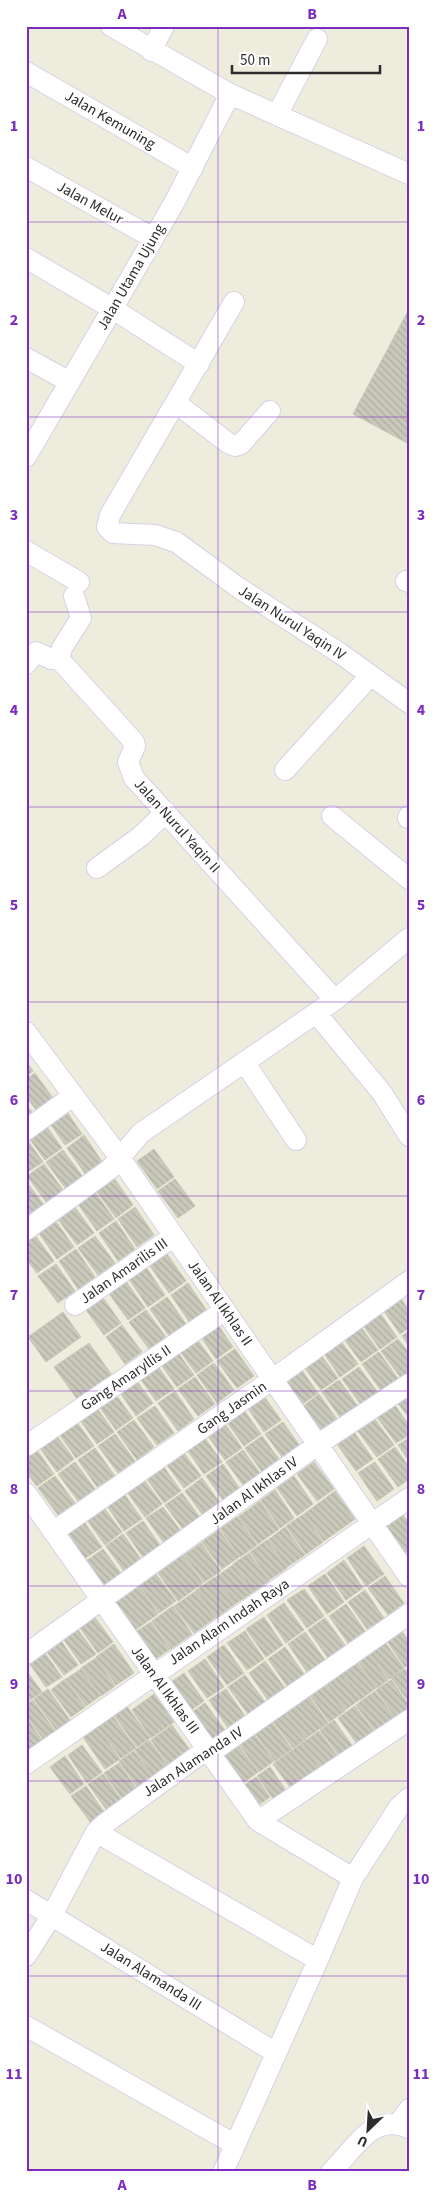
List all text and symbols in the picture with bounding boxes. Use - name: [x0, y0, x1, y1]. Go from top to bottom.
- text: A: [116, 3, 127, 25]
- text: B: [307, 3, 317, 25]
- scale bar: [232, 42, 380, 74]
- text: 50 m: [240, 50, 270, 71]
- street label: Jalan Kemuning: [61, 86, 160, 155]
- text: 1: [10, 115, 18, 137]
- text: 1: [417, 115, 425, 137]
- street label: Jalan Melur: [53, 176, 128, 230]
- street label: Jalan Utama Ujung: [92, 220, 170, 334]
- text: 2: [10, 309, 18, 331]
- text: 2: [417, 309, 425, 331]
- text: 3: [10, 504, 18, 526]
- text: 3: [417, 504, 425, 526]
- street label: Jalan Nurul Yaqin IV: [234, 580, 350, 666]
- text: 4: [10, 699, 19, 721]
- text: 4: [417, 699, 426, 721]
- street label: Jalan Nurul Yaqin II: [129, 774, 225, 878]
- text: 5: [10, 894, 18, 916]
- text: 5: [417, 894, 425, 916]
- text: 6: [10, 1089, 18, 1111]
- text: 6: [417, 1089, 425, 1111]
- street label: Jalan Amarilis III: [76, 1233, 172, 1309]
- street label: Jalan Al Ikhlas II: [183, 1256, 257, 1350]
- text: 7: [10, 1284, 18, 1306]
- text: 7: [417, 1284, 425, 1306]
- street label: Gang Amaryllis II: [77, 1340, 175, 1416]
- street label: Gang Jasmin: [193, 1376, 271, 1440]
- street label: Jalan Al Ikhlas IV: [206, 1452, 303, 1530]
- text: 8: [10, 1478, 18, 1500]
- text: 8: [417, 1478, 425, 1500]
- street label: Jalan Alam Indah Raya: [164, 1574, 294, 1670]
- street label: Jalan Al Ikhlas III: [126, 1642, 204, 1738]
- text: 9: [10, 1673, 18, 1695]
- text: 9: [417, 1673, 425, 1695]
- street label: Jalan Alamanda IV: [139, 1722, 247, 1802]
- text: 10: [6, 1868, 22, 1890]
- text: 10: [413, 1868, 429, 1890]
- street label: Jalan Alamanda III: [96, 1936, 206, 2016]
- text: 11: [6, 2063, 22, 2085]
- text: 11: [413, 2063, 429, 2085]
- north arrow: [342, 2106, 392, 2156]
- text: U: [354, 2130, 371, 2152]
- text: A: [116, 2174, 127, 2196]
- text: B: [307, 2174, 317, 2196]

